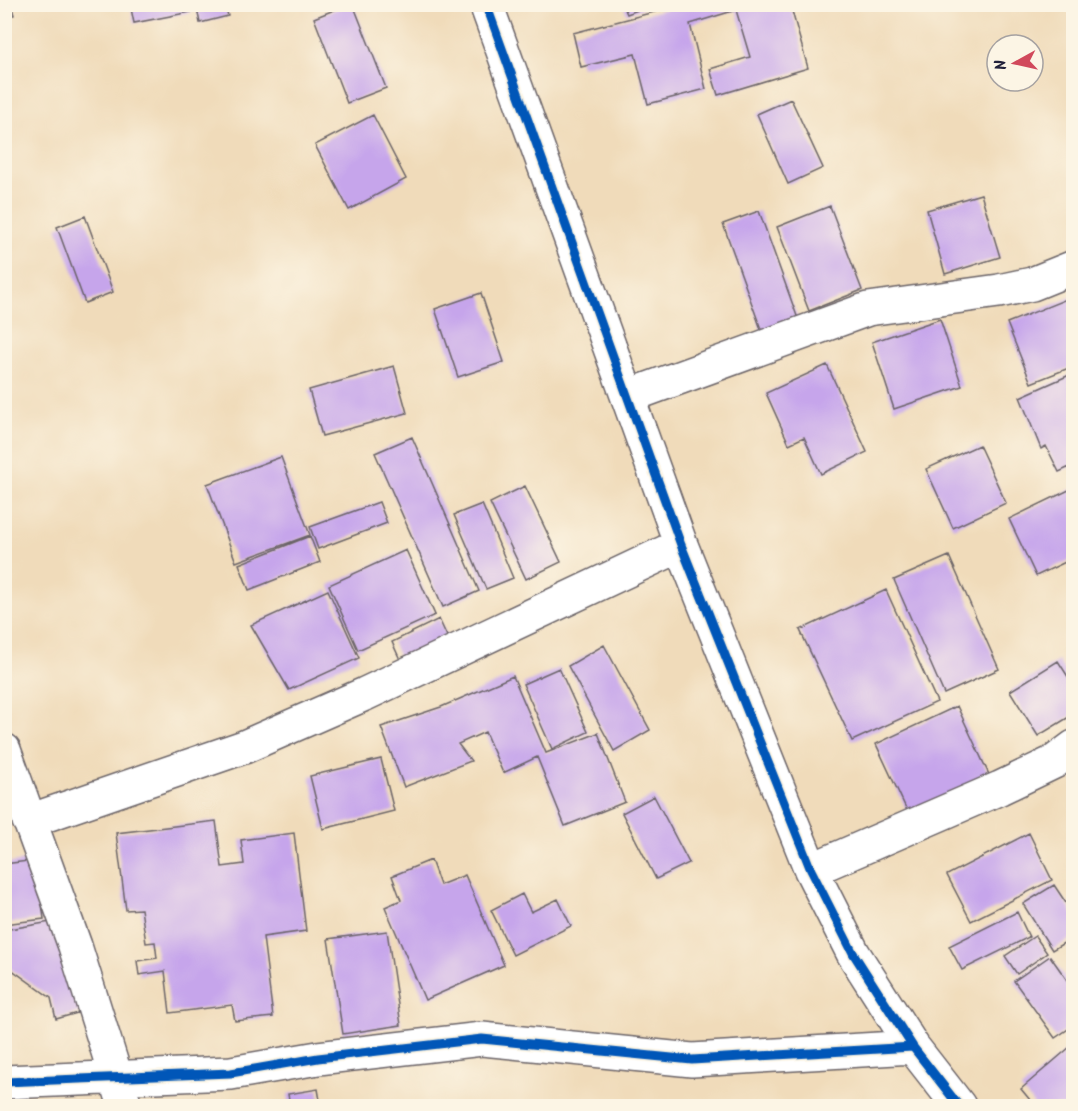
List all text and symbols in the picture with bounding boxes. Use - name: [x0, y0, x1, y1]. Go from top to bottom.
- north arrow: [985, 33, 1045, 93]
- text: N: [989, 58, 1015, 72]

